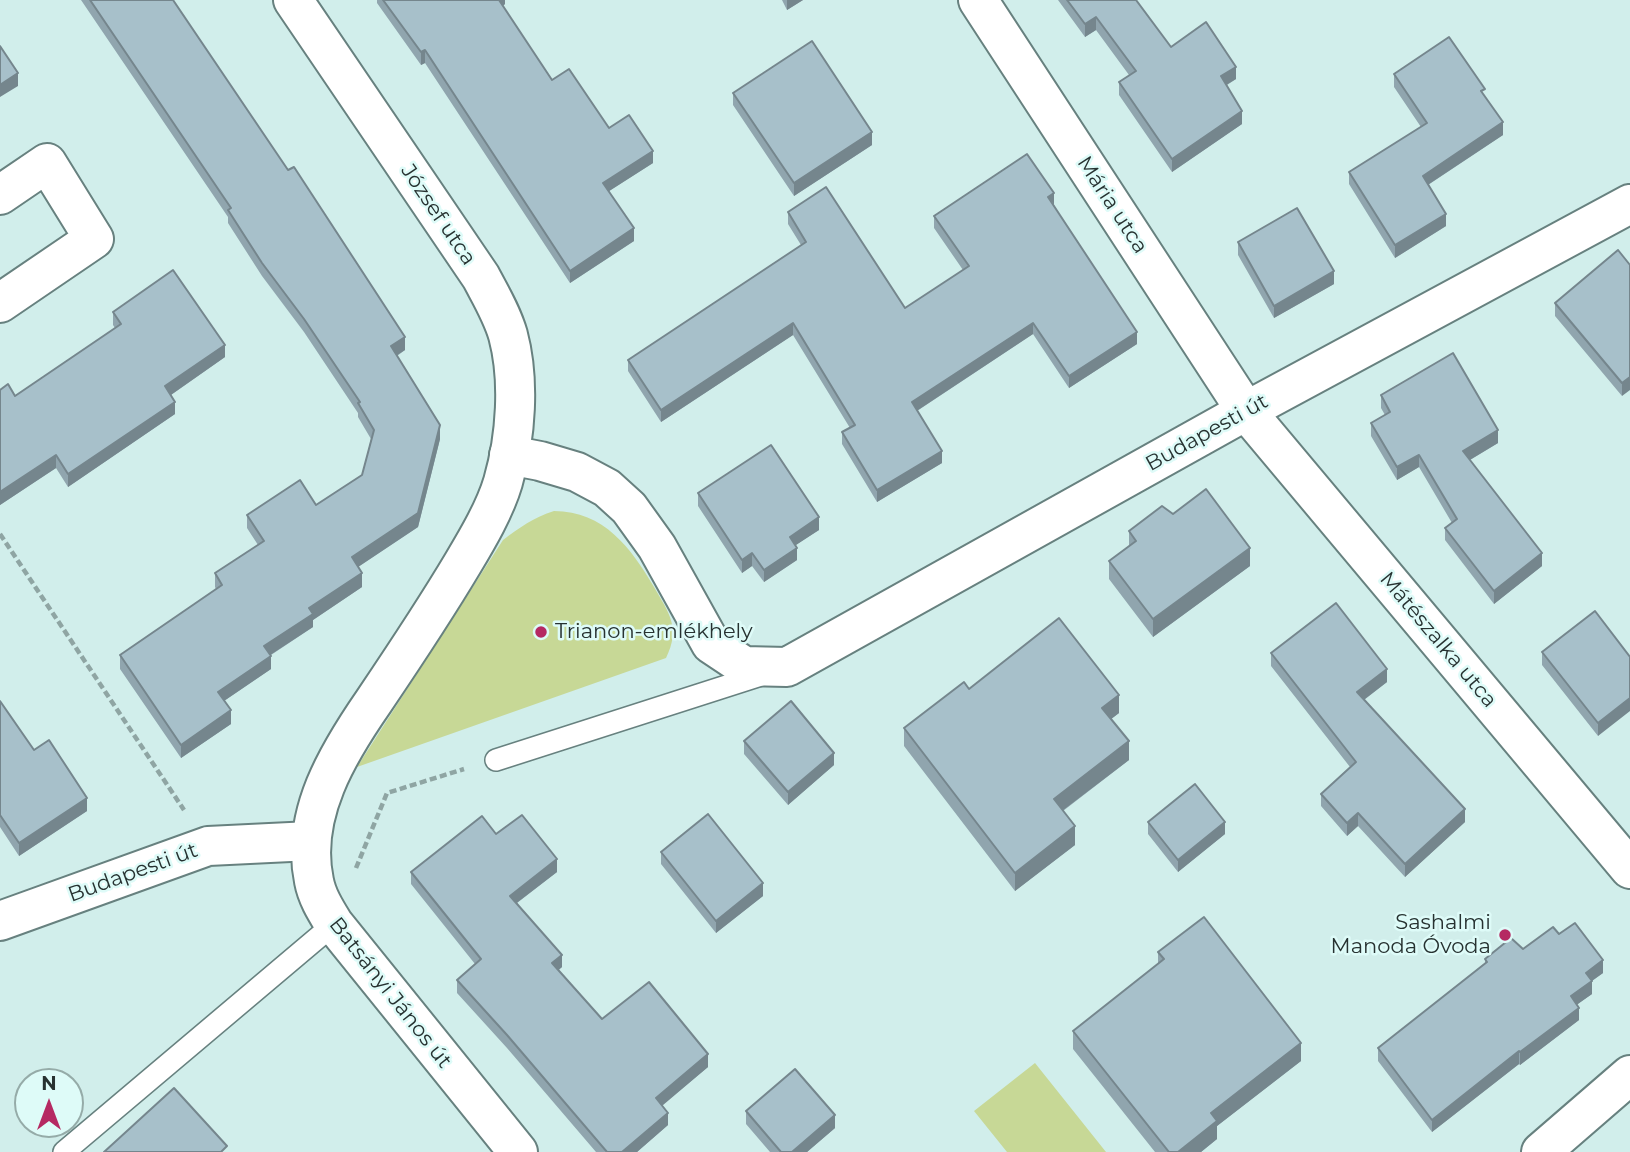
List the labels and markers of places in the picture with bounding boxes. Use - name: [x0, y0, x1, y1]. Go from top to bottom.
- place label: Trianon-emlékhely: [555, 619, 753, 645]
- marker: Trianon-emlékhely: [533, 624, 549, 640]
- place label: Sashalmi Manoda Óvoda: [1331, 910, 1491, 960]
- marker: Sashalmi Manoda Óvoda: [1497, 927, 1513, 943]

